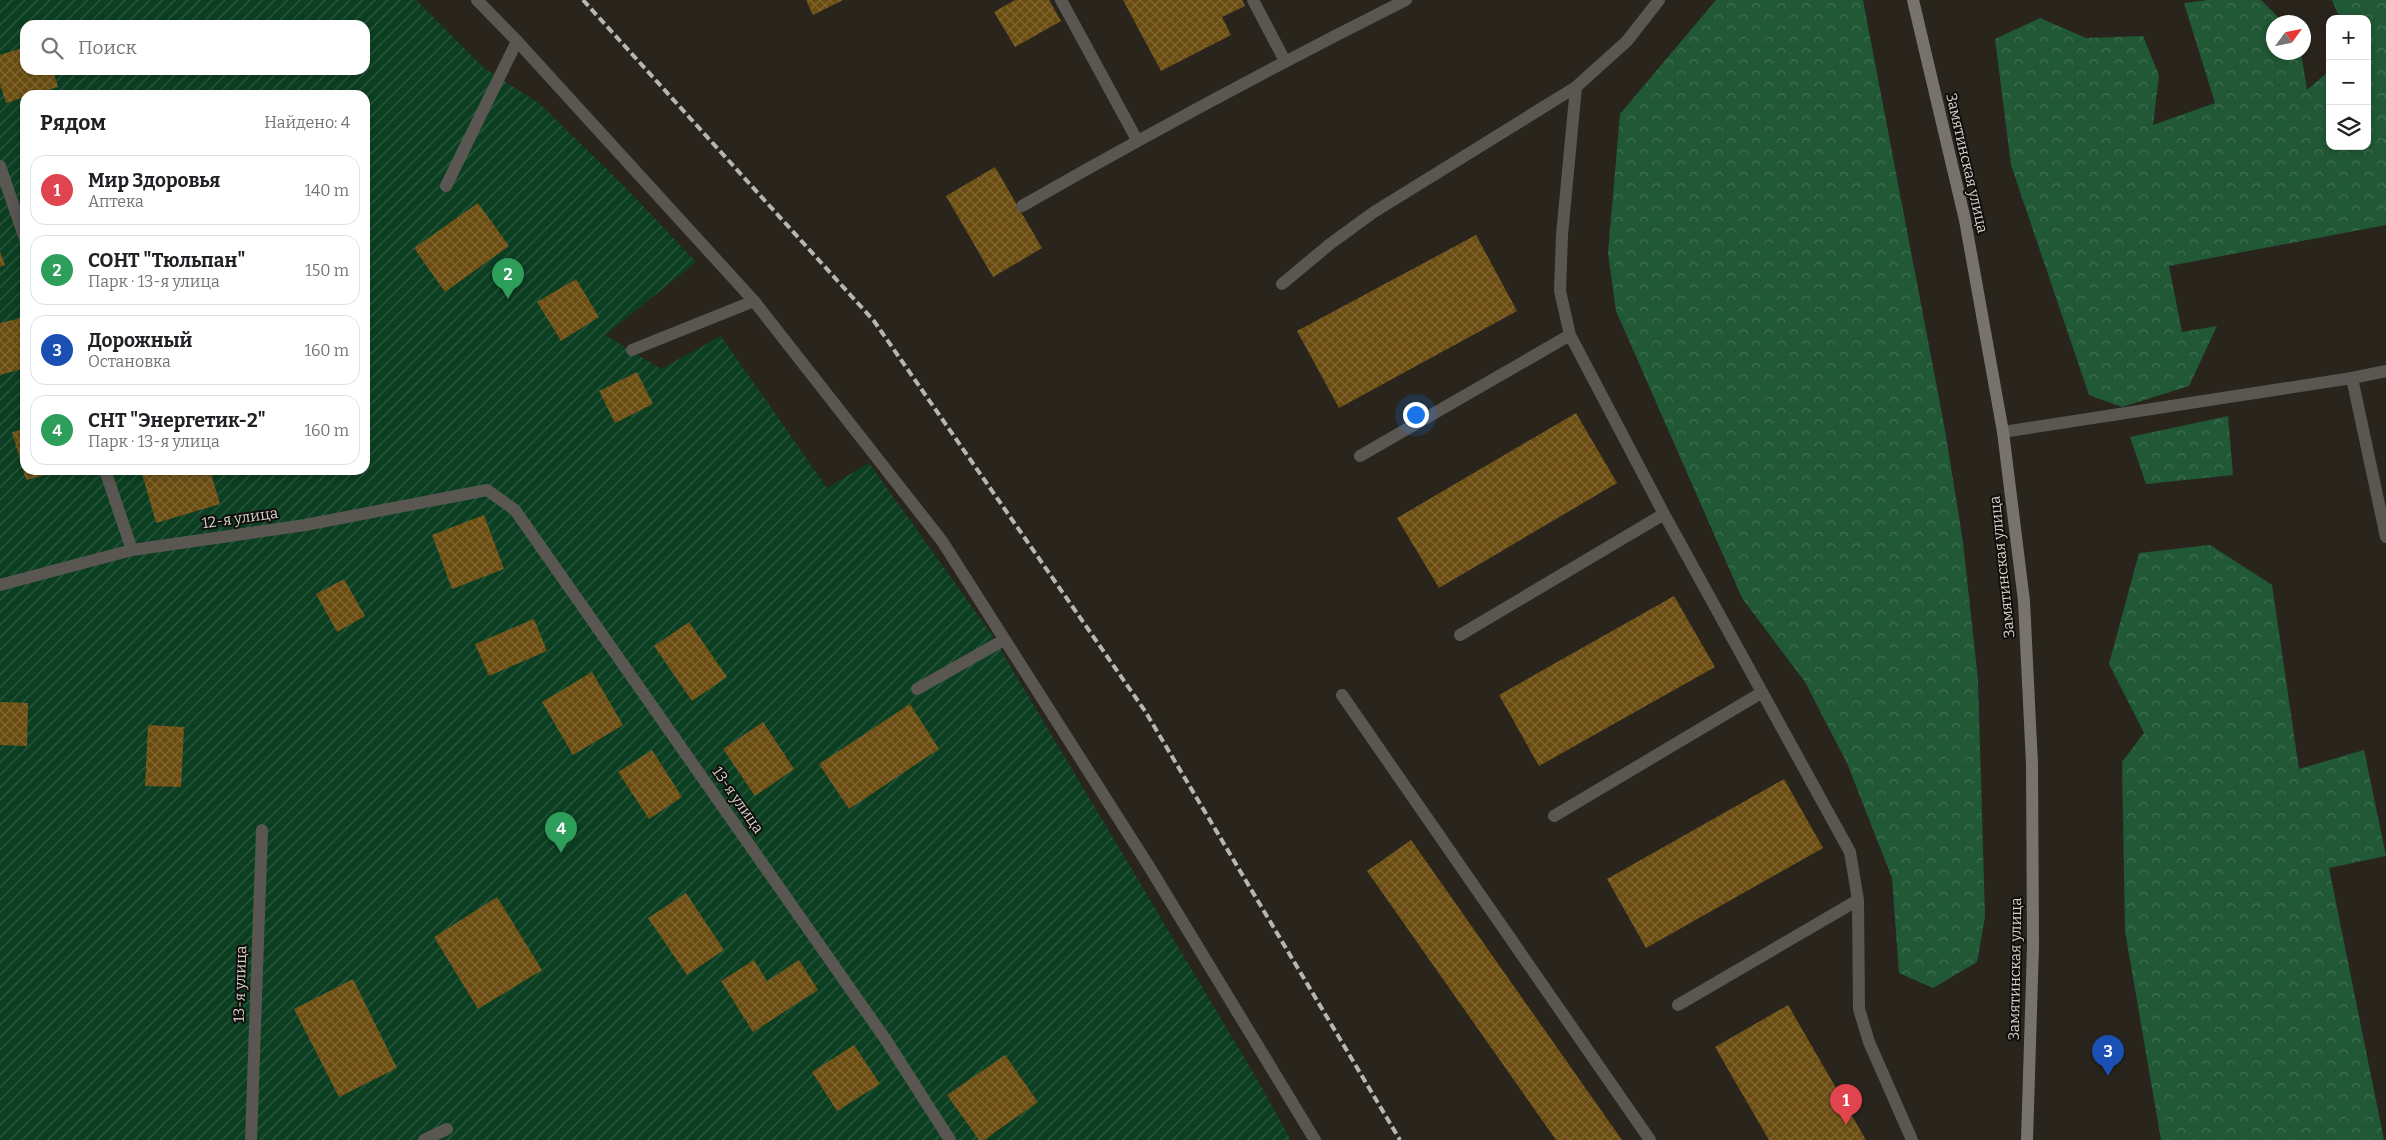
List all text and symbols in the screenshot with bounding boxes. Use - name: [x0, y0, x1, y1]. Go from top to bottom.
- north arrow: [2266, 15, 2311, 60]
- map controls: [2326, 15, 2371, 150]
- button: +: [2326, 15, 2371, 60]
- search box: [20, 20, 370, 75]
- icon: search: [38, 34, 66, 62]
- text: Поиск: [78, 36, 137, 59]
- button: −: [2326, 60, 2371, 105]
- street label: Замятинская улица: [1942, 91, 1992, 235]
- button: layers: [2326, 105, 2371, 150]
- text: Рядом: [40, 110, 106, 136]
- text: Найдено: 4: [264, 113, 350, 132]
- text: Мир Здоровья: [88, 169, 220, 192]
- text: 1: [54, 181, 60, 200]
- text: 140 m: [304, 181, 349, 200]
- text: Аптека: [88, 192, 144, 211]
- text: СОНТ "Тюльпан": [88, 249, 245, 272]
- pin: 2: [492, 258, 524, 299]
- text: 2: [52, 261, 62, 280]
- text: 150 m: [305, 261, 349, 280]
- text: Парк · 13-я улица: [88, 272, 220, 291]
- text: Дорожный: [88, 329, 192, 352]
- text: 3: [52, 341, 62, 360]
- text: 160 m: [304, 341, 349, 360]
- text: Остановка: [88, 352, 171, 371]
- your location: [1403, 402, 1429, 428]
- text: СHТ "Энергетик-2": [88, 409, 266, 432]
- text: 4: [52, 421, 62, 440]
- text: 160 m: [304, 421, 349, 440]
- text: Парк · 13-я улица: [88, 432, 220, 451]
- street label: Замятинская улица: [1986, 495, 2018, 639]
- street label: 12-я улица: [201, 504, 279, 532]
- street label: 13-я улица: [709, 763, 767, 837]
- pin: 4: [545, 812, 577, 853]
- street label: Замятинская улица: [2005, 897, 2025, 1041]
- street label: 13-я улица: [230, 945, 250, 1023]
- pin: 3: [2092, 1035, 2124, 1076]
- pin: 1: [1830, 1084, 1862, 1125]

